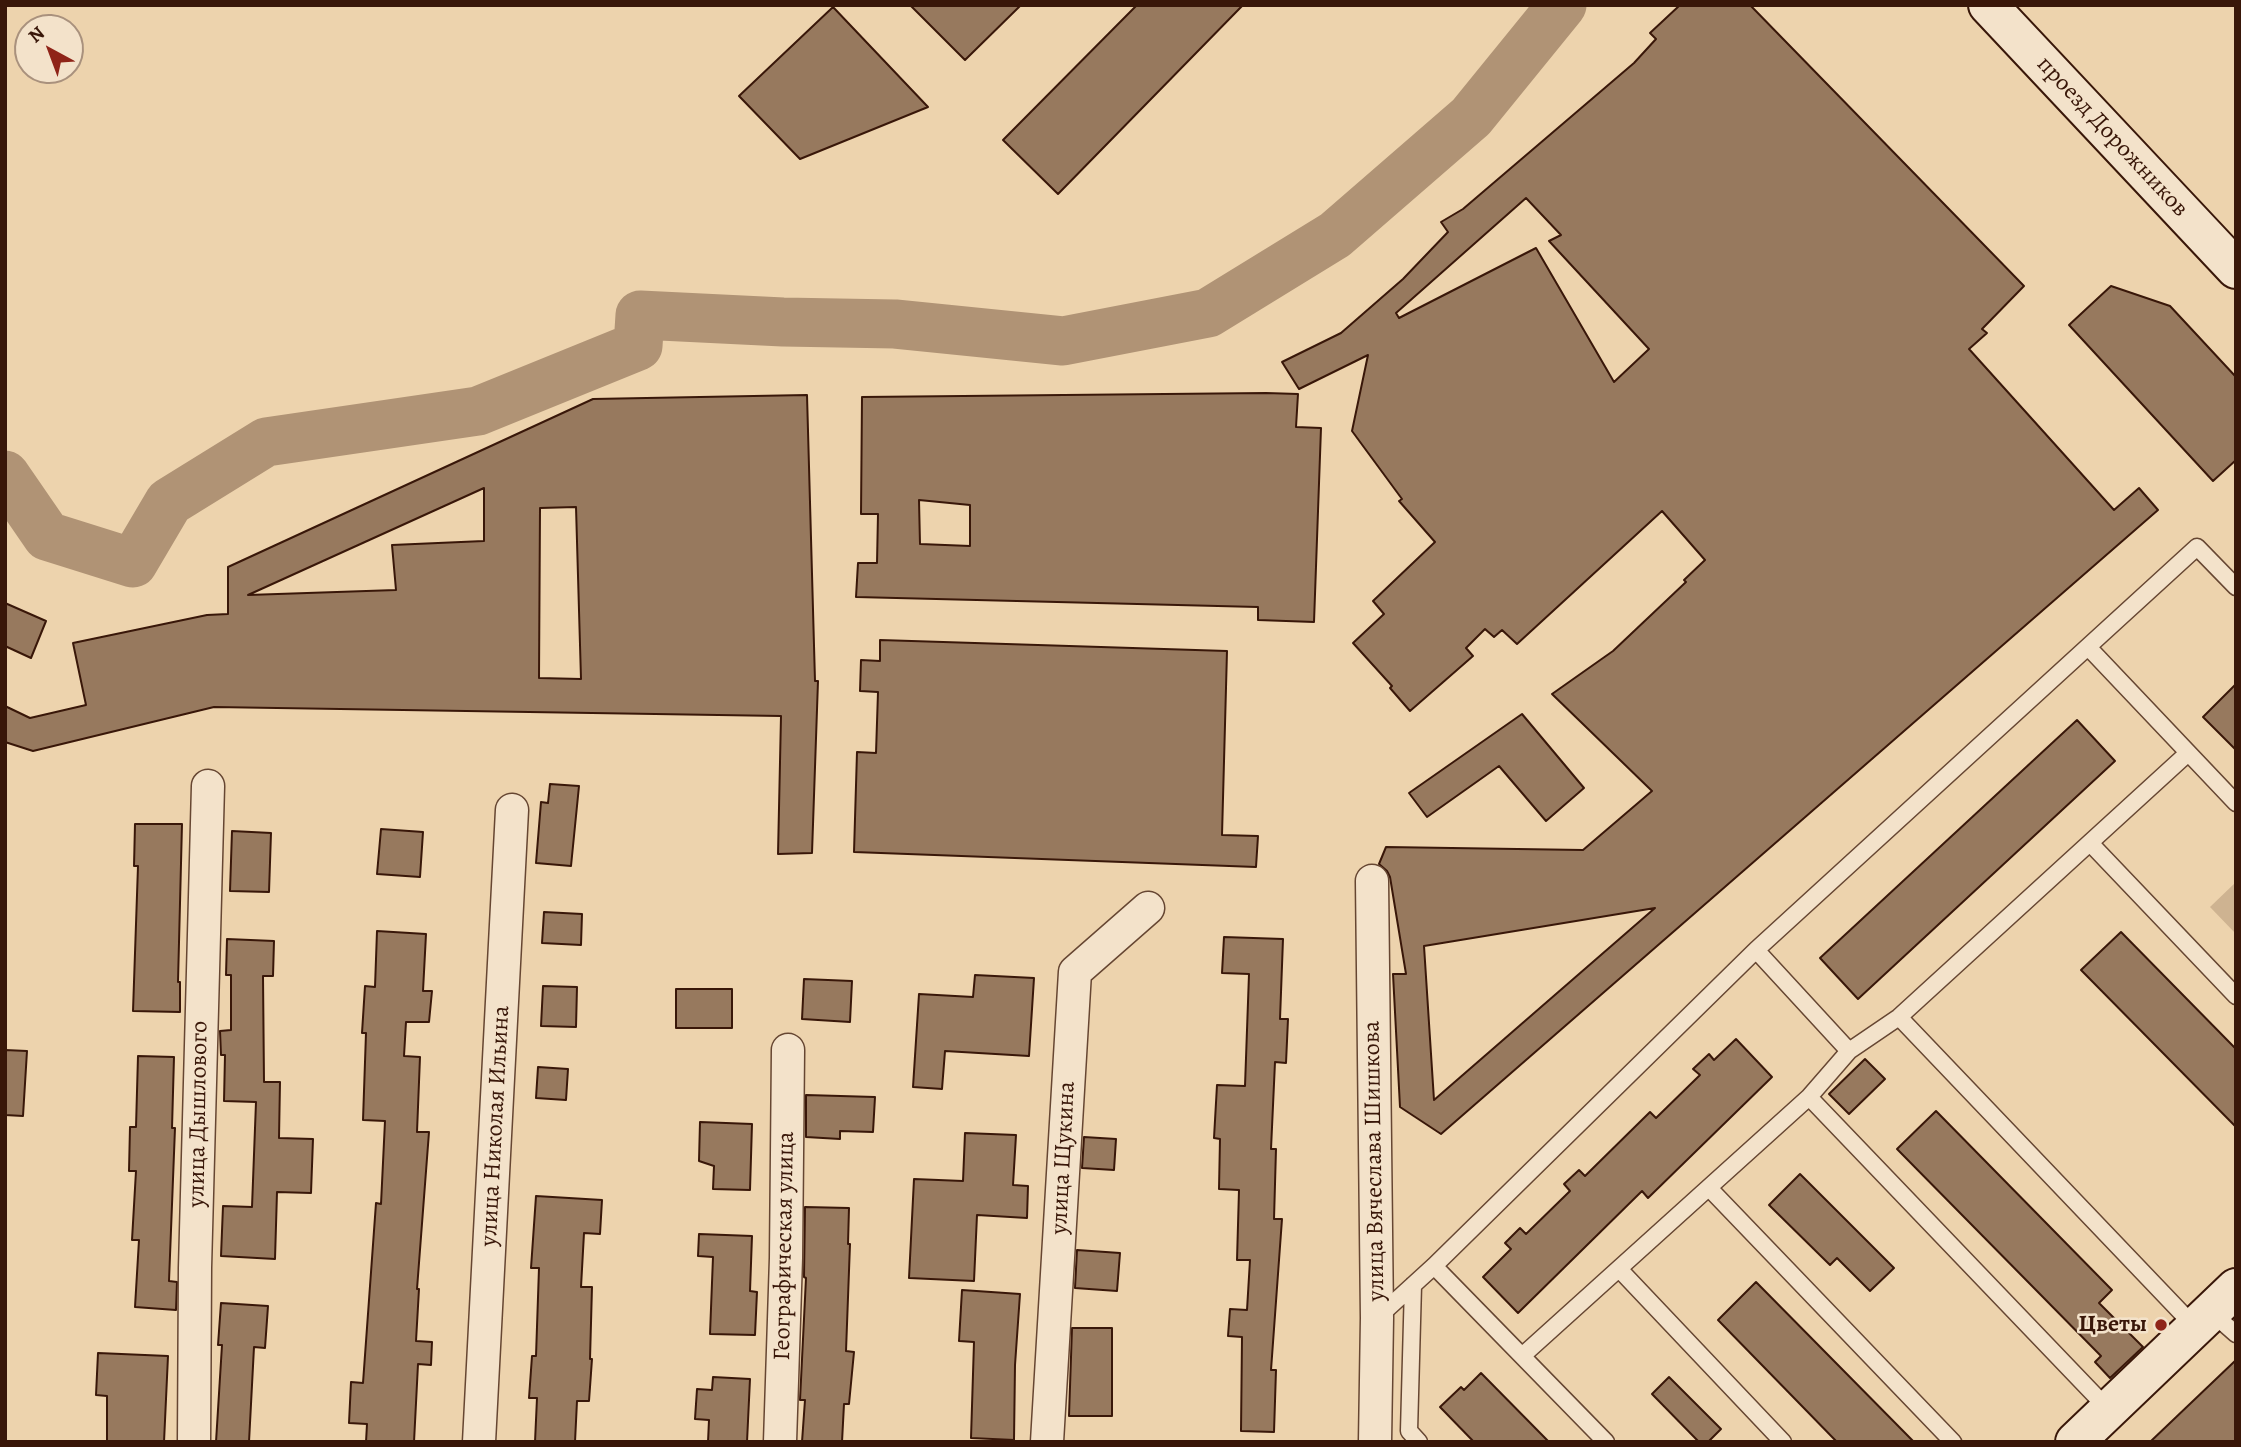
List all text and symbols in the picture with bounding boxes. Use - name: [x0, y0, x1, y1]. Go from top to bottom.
- north arrow: [14, 14, 84, 84]
- text: N: [23, 20, 50, 49]
- street label: проезд Дорожников: [2030, 51, 2194, 223]
- street label: улица Николая Ильина: [475, 1005, 517, 1247]
- street label: улица Дышлового: [183, 1020, 215, 1208]
- street label: улица Вячеслава Шишкова: [1358, 1020, 1392, 1302]
- street label: улица Щукина: [1046, 1081, 1082, 1235]
- street label: Географическая улица: [769, 1131, 801, 1361]
- place label: Цветы: [2079, 1311, 2147, 1339]
- marker: Цветы: [2153, 1317, 2169, 1333]

